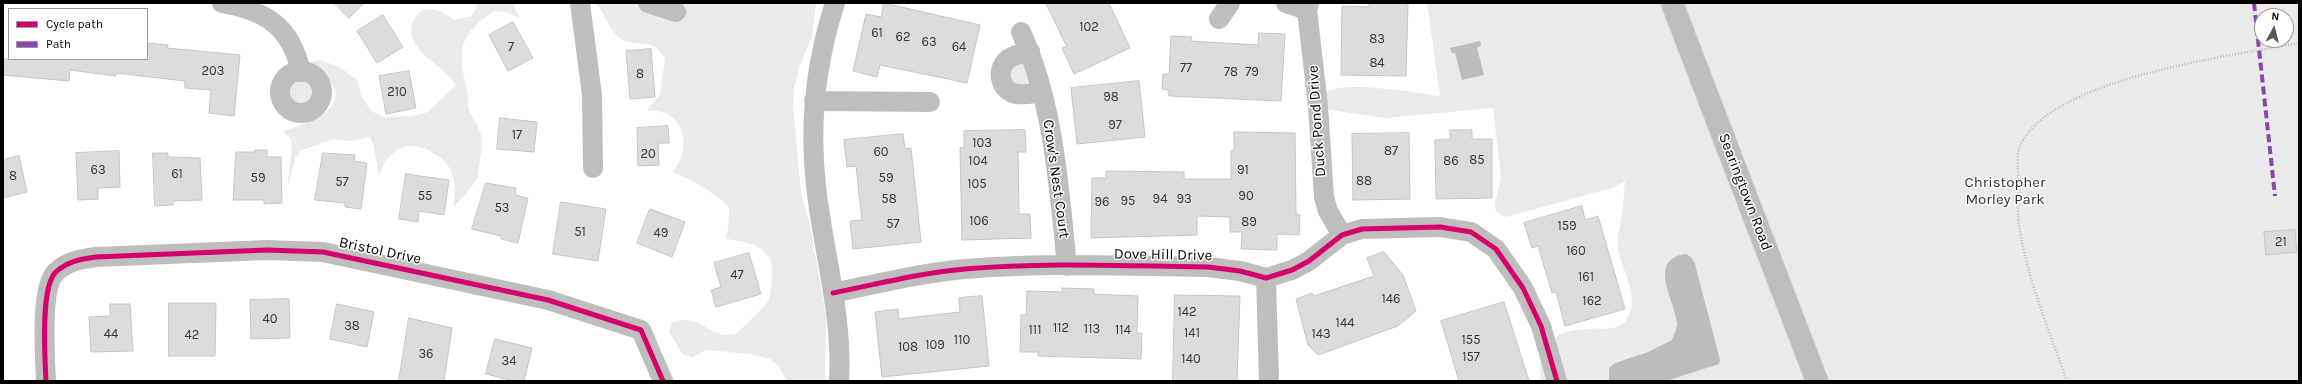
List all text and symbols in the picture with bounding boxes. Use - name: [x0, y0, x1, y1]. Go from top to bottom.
- legend: [8, 8, 148, 60]
- north arrow: [2254, 8, 2294, 48]
- text: N: [2271, 10, 2280, 24]
- text: Cycle path: [46, 17, 103, 31]
- house number: 102: [1079, 19, 1099, 35]
- house number: 61: [871, 25, 883, 41]
- house number: 62: [896, 29, 910, 45]
- house number: 83: [1369, 31, 1385, 47]
- house number: 63: [921, 34, 937, 50]
- text: Path: [46, 37, 71, 51]
- house number: 7: [508, 39, 514, 55]
- house number: 64: [952, 39, 966, 55]
- house number: 84: [1369, 55, 1385, 71]
- house number: 77: [1180, 60, 1192, 76]
- house number: 203: [202, 63, 224, 79]
- house number: 78: [1224, 64, 1238, 80]
- house number: 79: [1245, 64, 1259, 80]
- street label: Duck Pond Drive: [1304, 65, 1330, 177]
- house number: 8: [636, 66, 644, 82]
- house number: 210: [387, 84, 407, 100]
- house number: 98: [1103, 89, 1119, 105]
- house number: 97: [1108, 117, 1122, 133]
- street label: Crow's Nest Court: [1039, 118, 1073, 240]
- house number: 17: [512, 127, 522, 143]
- street label: Searingtown Road: [1714, 131, 1776, 253]
- house number: 103: [972, 135, 992, 151]
- house number: 87: [1384, 143, 1398, 159]
- house number: 60: [873, 144, 889, 160]
- house number: 20: [640, 146, 656, 162]
- house number: 85: [1469, 152, 1485, 168]
- house number: 104: [968, 153, 988, 169]
- house number: 86: [1443, 153, 1459, 169]
- house number: 63: [90, 162, 106, 178]
- house number: 91: [1237, 162, 1249, 178]
- house number: 61: [171, 166, 183, 182]
- house number: 8: [9, 168, 17, 184]
- house number: 59: [251, 170, 265, 186]
- house number: 59: [879, 170, 893, 186]
- house number: 88: [1356, 173, 1372, 189]
- house number: 57: [335, 174, 349, 190]
- park label: Christopher Morley Park: [1965, 174, 2045, 209]
- house number: 105: [967, 176, 987, 192]
- house number: 55: [418, 188, 432, 204]
- house number: 90: [1238, 188, 1254, 204]
- house number: 58: [881, 191, 897, 207]
- house number: 94: [1153, 191, 1167, 207]
- house number: 93: [1176, 191, 1192, 207]
- house number: 95: [1121, 193, 1135, 209]
- house number: 96: [1095, 194, 1109, 210]
- house number: 53: [494, 200, 510, 216]
- house number: 106: [969, 213, 989, 229]
- house number: 89: [1241, 214, 1257, 230]
- house number: 57: [886, 216, 900, 232]
- house number: 159: [1557, 218, 1577, 234]
- house number: 51: [574, 224, 586, 240]
- house number: 49: [654, 225, 668, 241]
- street label: Bristol Drive: [337, 233, 423, 269]
- house number: 21: [2275, 234, 2287, 250]
- house number: 160: [1566, 243, 1586, 259]
- street label: Dove Hill Drive: [1114, 245, 1212, 265]
- house number: 47: [730, 267, 744, 283]
- house number: 161: [1578, 269, 1594, 285]
- house number: 146: [1382, 291, 1400, 307]
- house number: 162: [1582, 293, 1602, 309]
- house number: 142: [1177, 304, 1197, 320]
- house number: 40: [263, 311, 277, 327]
- house number: 144: [1336, 315, 1354, 331]
- house number: 38: [344, 318, 360, 334]
- house number: 112: [1053, 320, 1069, 336]
- house number: 113: [1084, 321, 1100, 337]
- house number: 111: [1029, 322, 1041, 338]
- house number: 114: [1115, 322, 1131, 338]
- house number: 141: [1184, 325, 1200, 341]
- house number: 44: [104, 326, 118, 342]
- house number: 143: [1311, 326, 1331, 342]
- house number: 42: [185, 327, 199, 343]
- house number: 110: [954, 332, 970, 348]
- house number: 155: [1462, 332, 1480, 348]
- house number: 109: [925, 337, 945, 353]
- house number: 108: [898, 339, 918, 355]
- house number: 36: [418, 346, 434, 362]
- house number: 157: [1462, 349, 1480, 365]
- house number: 140: [1181, 351, 1201, 367]
- house number: 34: [502, 353, 516, 369]

